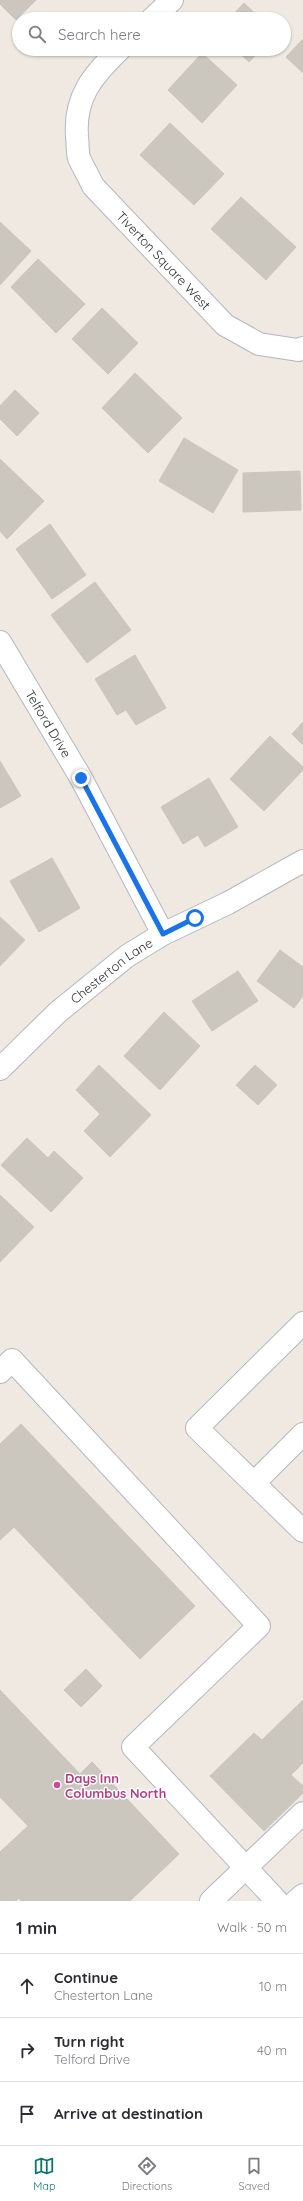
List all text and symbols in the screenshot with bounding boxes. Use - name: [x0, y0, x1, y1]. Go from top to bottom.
- search box: [12, 12, 291, 56]
- icon: search: [26, 23, 48, 45]
- text: Search here: [58, 25, 141, 44]
- street label: Tiverton Square West: [113, 208, 214, 313]
- street label: Telford Drive: [22, 687, 75, 760]
- route end: [72, 769, 90, 787]
- route start: [186, 909, 204, 927]
- street label: Chesterton Lane: [67, 934, 155, 1007]
- place label: Days Inn Columbus North: [65, 1770, 166, 1801]
- marker: Days Inn Columbus North: [52, 1780, 62, 1790]
- text: 1 min: [16, 1917, 57, 1938]
- text: Walk · 50 m: [217, 1919, 287, 1935]
- text: Continue: [54, 1968, 118, 1987]
- icon: ahead: [16, 1975, 38, 1997]
- text: 10 m: [259, 1978, 287, 1994]
- text: Chesterton Lane: [54, 1987, 153, 2003]
- text: Turn right: [54, 2032, 125, 2051]
- icon: right: [16, 2039, 38, 2061]
- text: 40 m: [257, 2042, 287, 2058]
- text: Telford Drive: [54, 2051, 130, 2067]
- icon: arrive: [16, 2103, 38, 2125]
- text: Arrive at destination: [54, 2104, 203, 2123]
- tab: Map: [33, 2155, 56, 2193]
- tab: Directions: [122, 2155, 172, 2193]
- tab: Saved: [238, 2155, 270, 2193]

